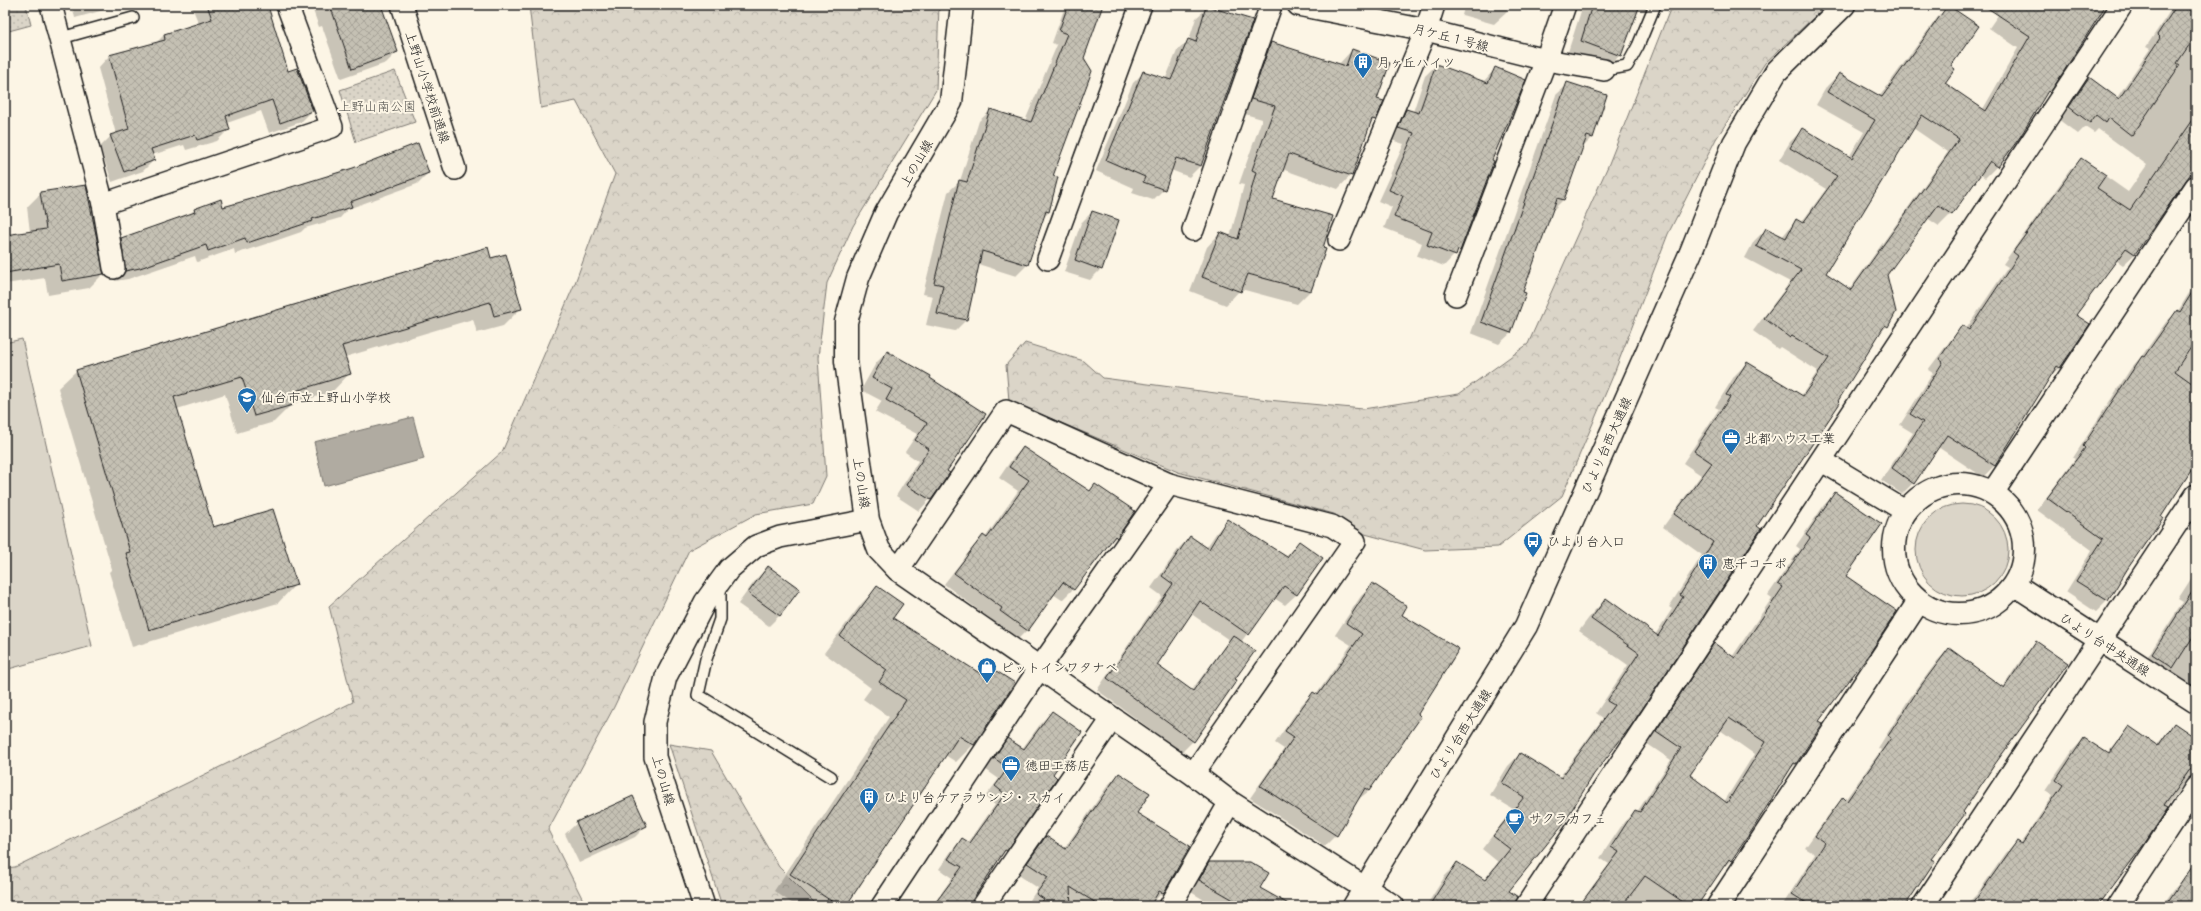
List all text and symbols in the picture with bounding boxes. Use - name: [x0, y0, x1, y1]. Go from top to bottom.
- street label: 月ケ丘１号線: [1410, 21, 1491, 58]
- street label: 上野山小学校前通線: [399, 29, 453, 147]
- building icon: 月ヶ丘ハイツ: [1352, 51, 1374, 79]
- place label: 月ヶ丘ハイツ: [1377, 55, 1455, 74]
- park label: 上野山南公園: [338, 99, 416, 118]
- street label: 上の山線: [897, 136, 940, 192]
- school or university icon: 仙台市立上野山小学校: [236, 386, 258, 414]
- place label: 仙台市立上野山小学校: [261, 390, 391, 409]
- street label: ひより台西大通線: [1578, 394, 1639, 498]
- office icon: 北都ハウス工業: [1720, 427, 1742, 455]
- place label: 北都ハウス工業: [1745, 431, 1835, 450]
- street label: 上の山線: [846, 456, 873, 512]
- bus stop icon: ひより台入口: [1522, 530, 1544, 558]
- place label: ひより台入口: [1547, 534, 1625, 553]
- building icon: 恵千コーポ: [1697, 552, 1719, 580]
- place label: 恵千コーポ: [1722, 556, 1787, 575]
- street label: ひより台中央通線: [2055, 610, 2153, 683]
- shop icon: ピットインワタナベ: [976, 656, 998, 684]
- place label: ピットインワタナベ: [1001, 660, 1118, 679]
- street label: ひより台西大通線: [1426, 685, 1498, 785]
- street label: 上の山線: [645, 753, 678, 809]
- office icon: 徳田工務店: [1000, 754, 1022, 782]
- place label: 徳田工務店: [1025, 758, 1090, 777]
- building icon: ひより台ケアラウンジ・スカイ: [858, 786, 880, 814]
- place label: ひより台ケアラウンジ・スカイ: [883, 790, 1065, 809]
- cafe icon: サクラカフェ: [1504, 807, 1526, 835]
- place label: サクラカフェ: [1529, 811, 1606, 830]

